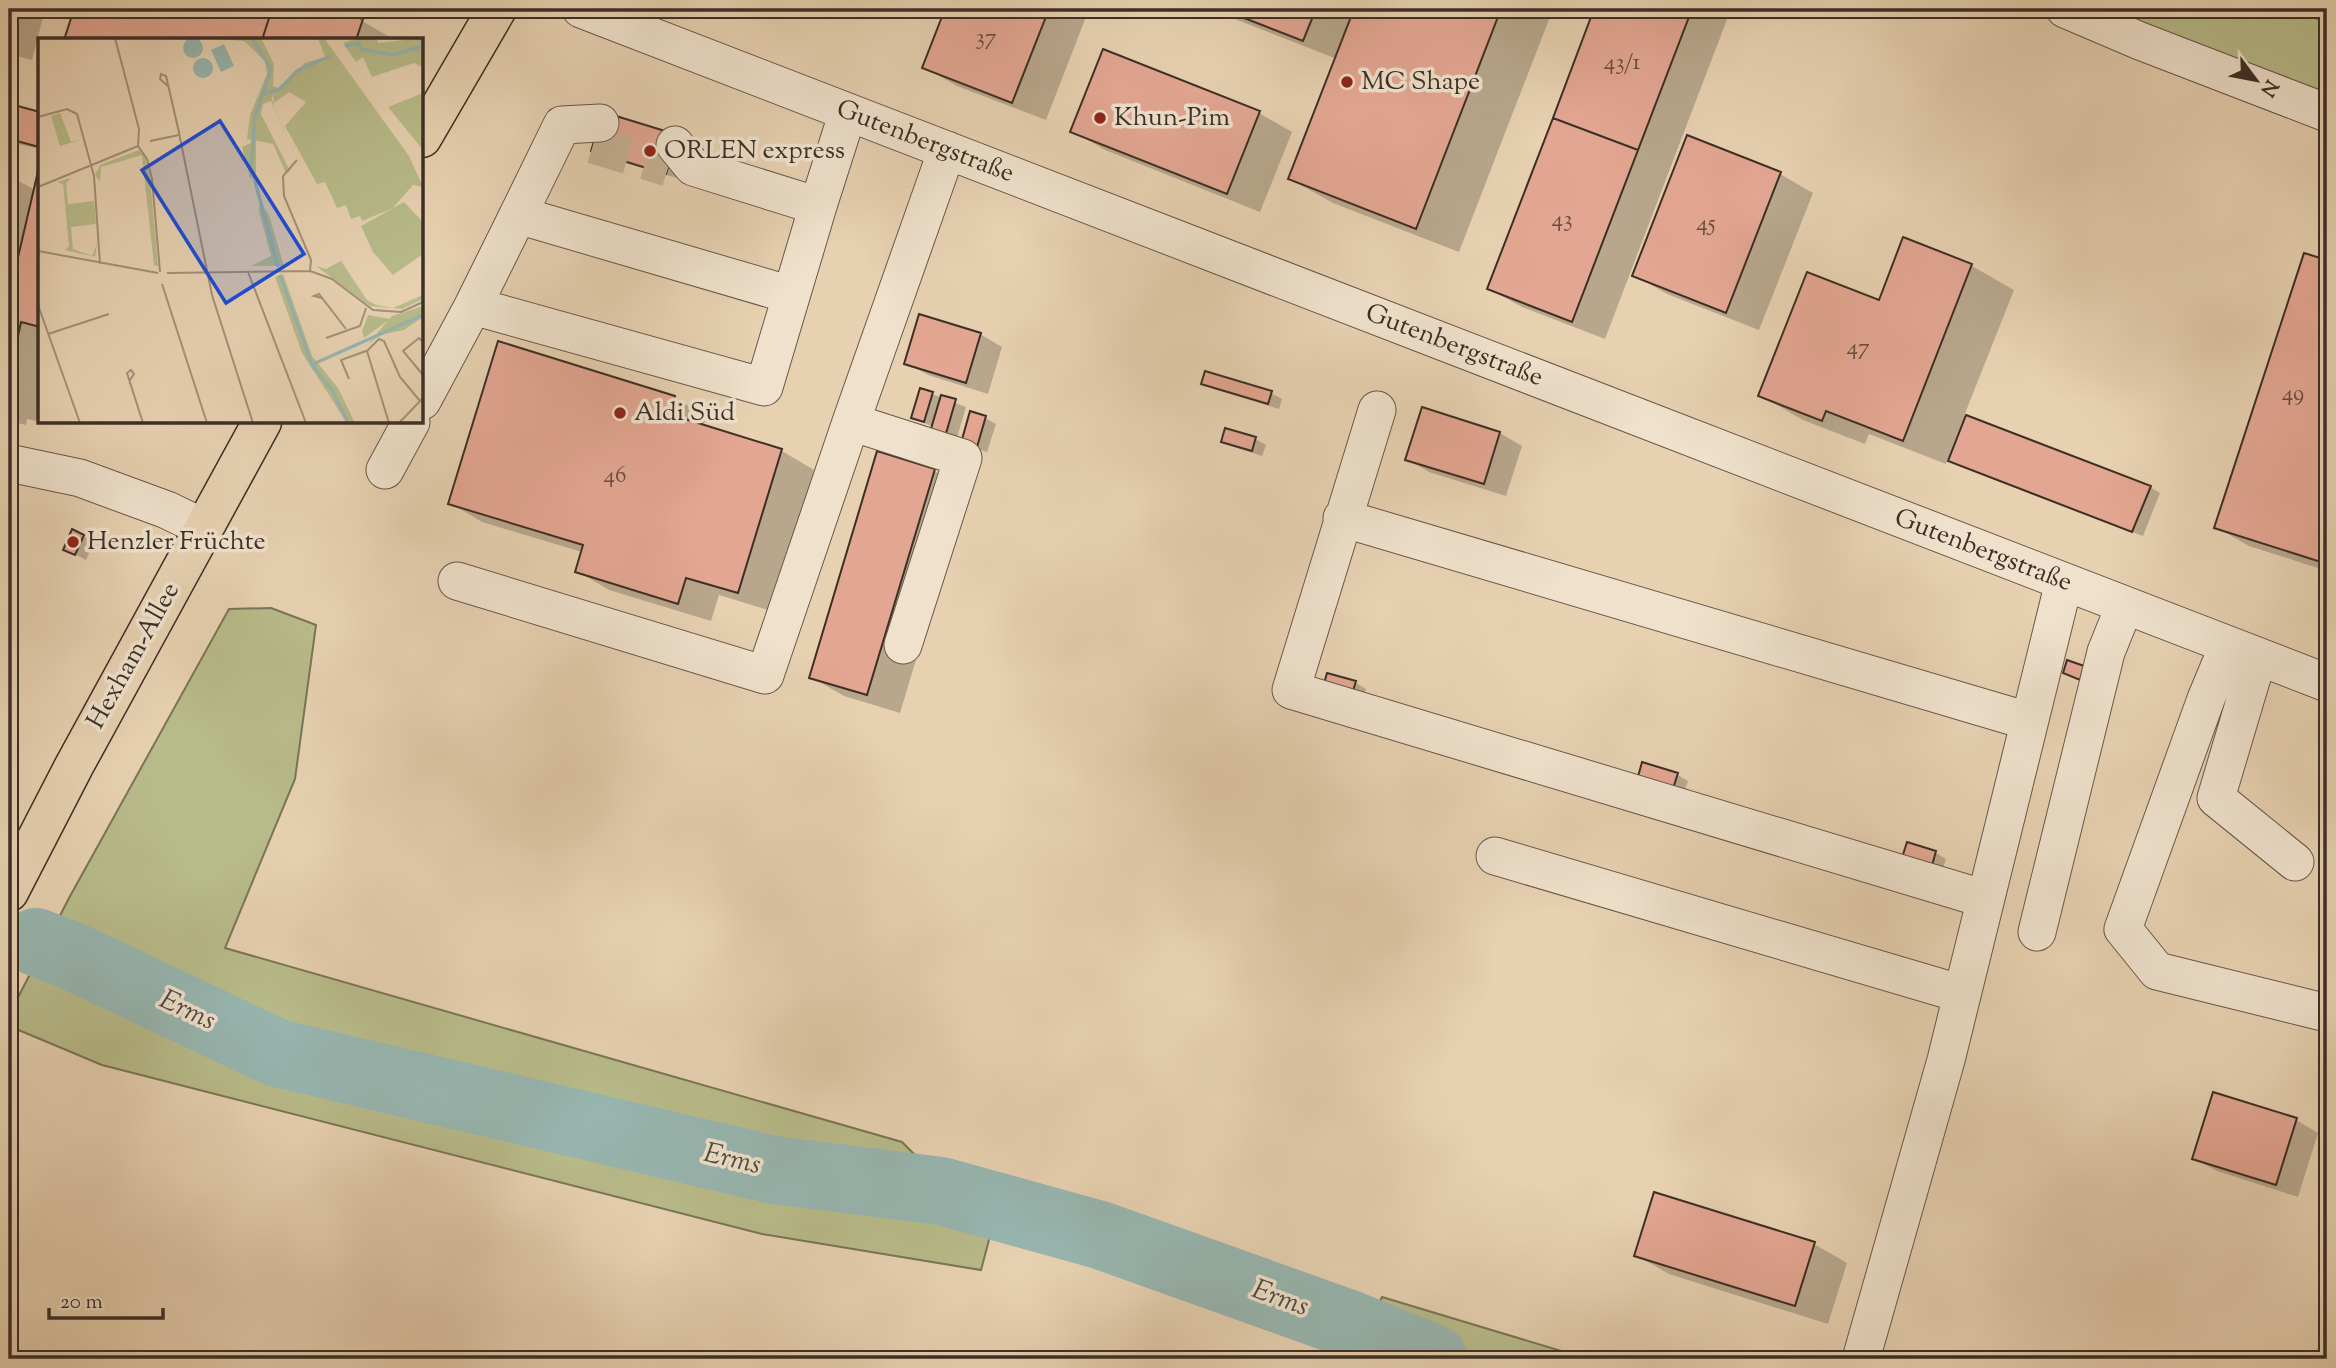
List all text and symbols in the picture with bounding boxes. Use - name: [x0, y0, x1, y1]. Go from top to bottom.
- house number: 37: [976, 22, 997, 55]
- inset map: [38, 38, 424, 424]
- north arrow: [2220, 46, 2290, 116]
- house number: 43/1: [1604, 47, 1641, 80]
- place label: MC Shape: [1361, 64, 1480, 101]
- marker: MC Shape: [1339, 74, 1355, 90]
- text: N: [2253, 74, 2284, 101]
- street label: Gutenbergstraße: [831, 91, 1019, 193]
- place label: Khun-Pim: [1114, 100, 1230, 137]
- marker: Khun-Pim: [1092, 110, 1108, 126]
- place label: ORLEN express: [664, 133, 845, 170]
- marker: ORLEN express: [642, 143, 658, 159]
- house number: 43: [1552, 204, 1572, 237]
- house number: 45: [1696, 208, 1716, 241]
- street label: Gutenbergstraße: [1360, 295, 1548, 397]
- house number: 47: [1846, 332, 1870, 365]
- house number: 49: [2282, 378, 2304, 411]
- place label: Aldi Süd: [634, 395, 735, 432]
- marker: Aldi Süd: [612, 405, 628, 421]
- house number: 46: [604, 460, 626, 493]
- street label: Gutenbergstraße: [1889, 500, 2077, 602]
- place label: Henzler Früchte: [87, 524, 266, 561]
- marker: Henzler Früchte: [65, 534, 81, 550]
- street label: Hexham-Allee: [78, 576, 190, 736]
- water label: Erms: [152, 981, 222, 1041]
- water label: Erms: [699, 1134, 765, 1186]
- water label: Erms: [1246, 1270, 1314, 1328]
- scale bar: [49, 1277, 163, 1321]
- text: 20 m: [60, 1288, 103, 1318]

